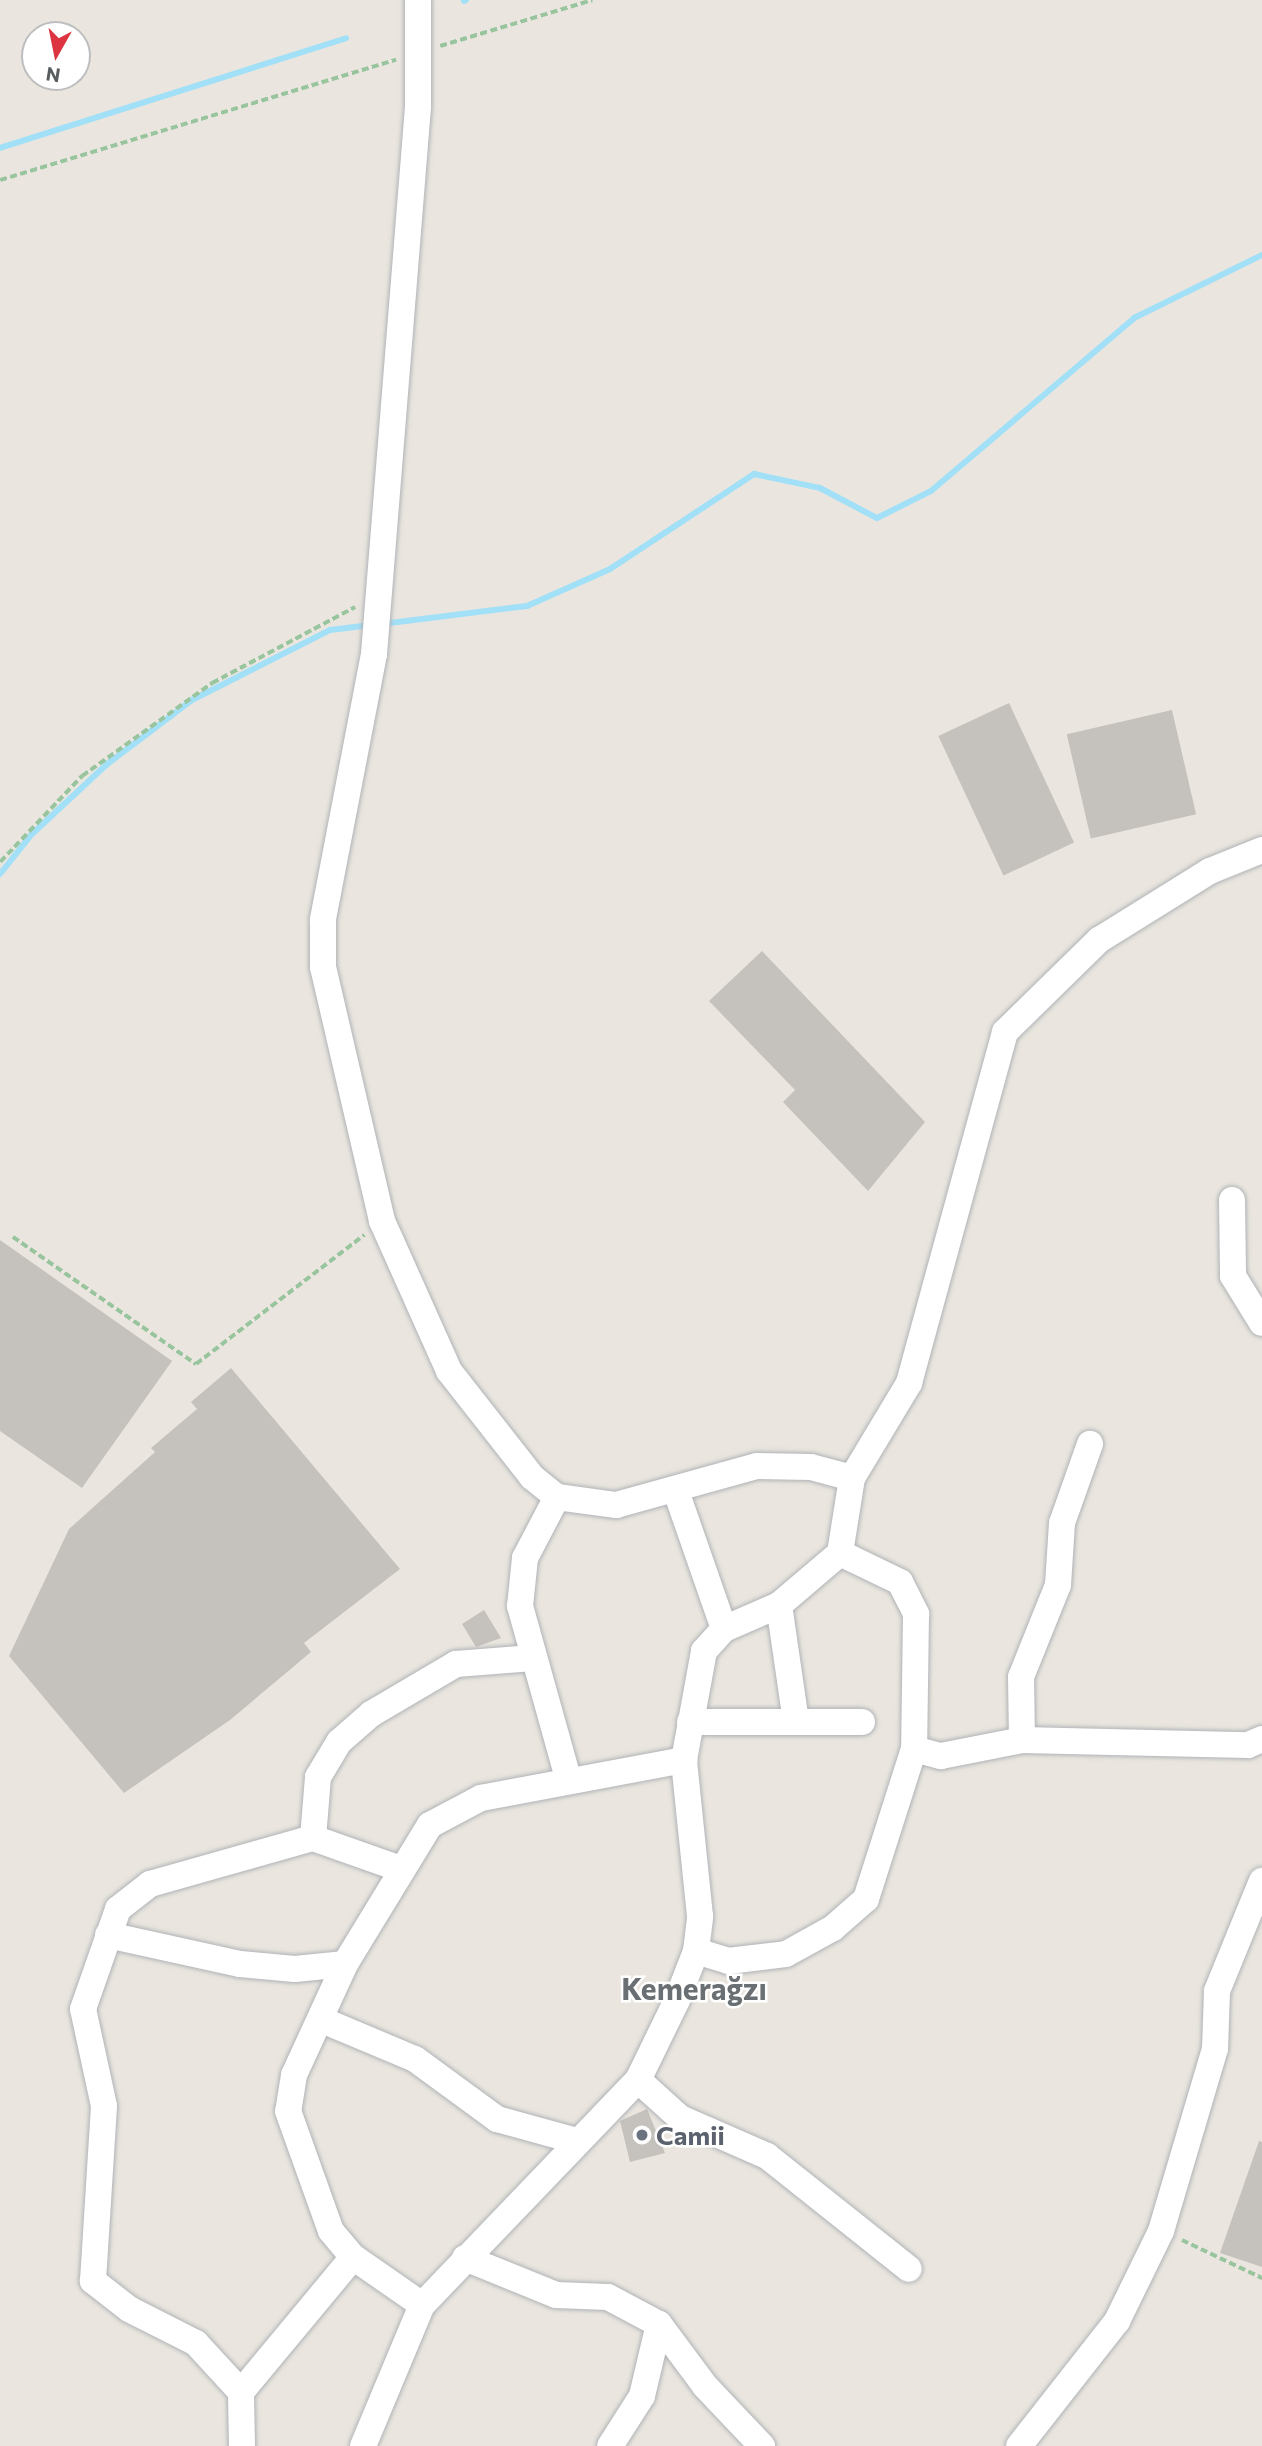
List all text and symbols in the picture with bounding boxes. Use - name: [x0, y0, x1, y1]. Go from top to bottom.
- north arrow: [21, 21, 91, 91]
- text: N: [44, 63, 62, 88]
- district label: Kemerağzı: [621, 1970, 767, 2006]
- place label: Camii: [656, 2119, 725, 2151]
- marker: Camii: [634, 2127, 650, 2143]

